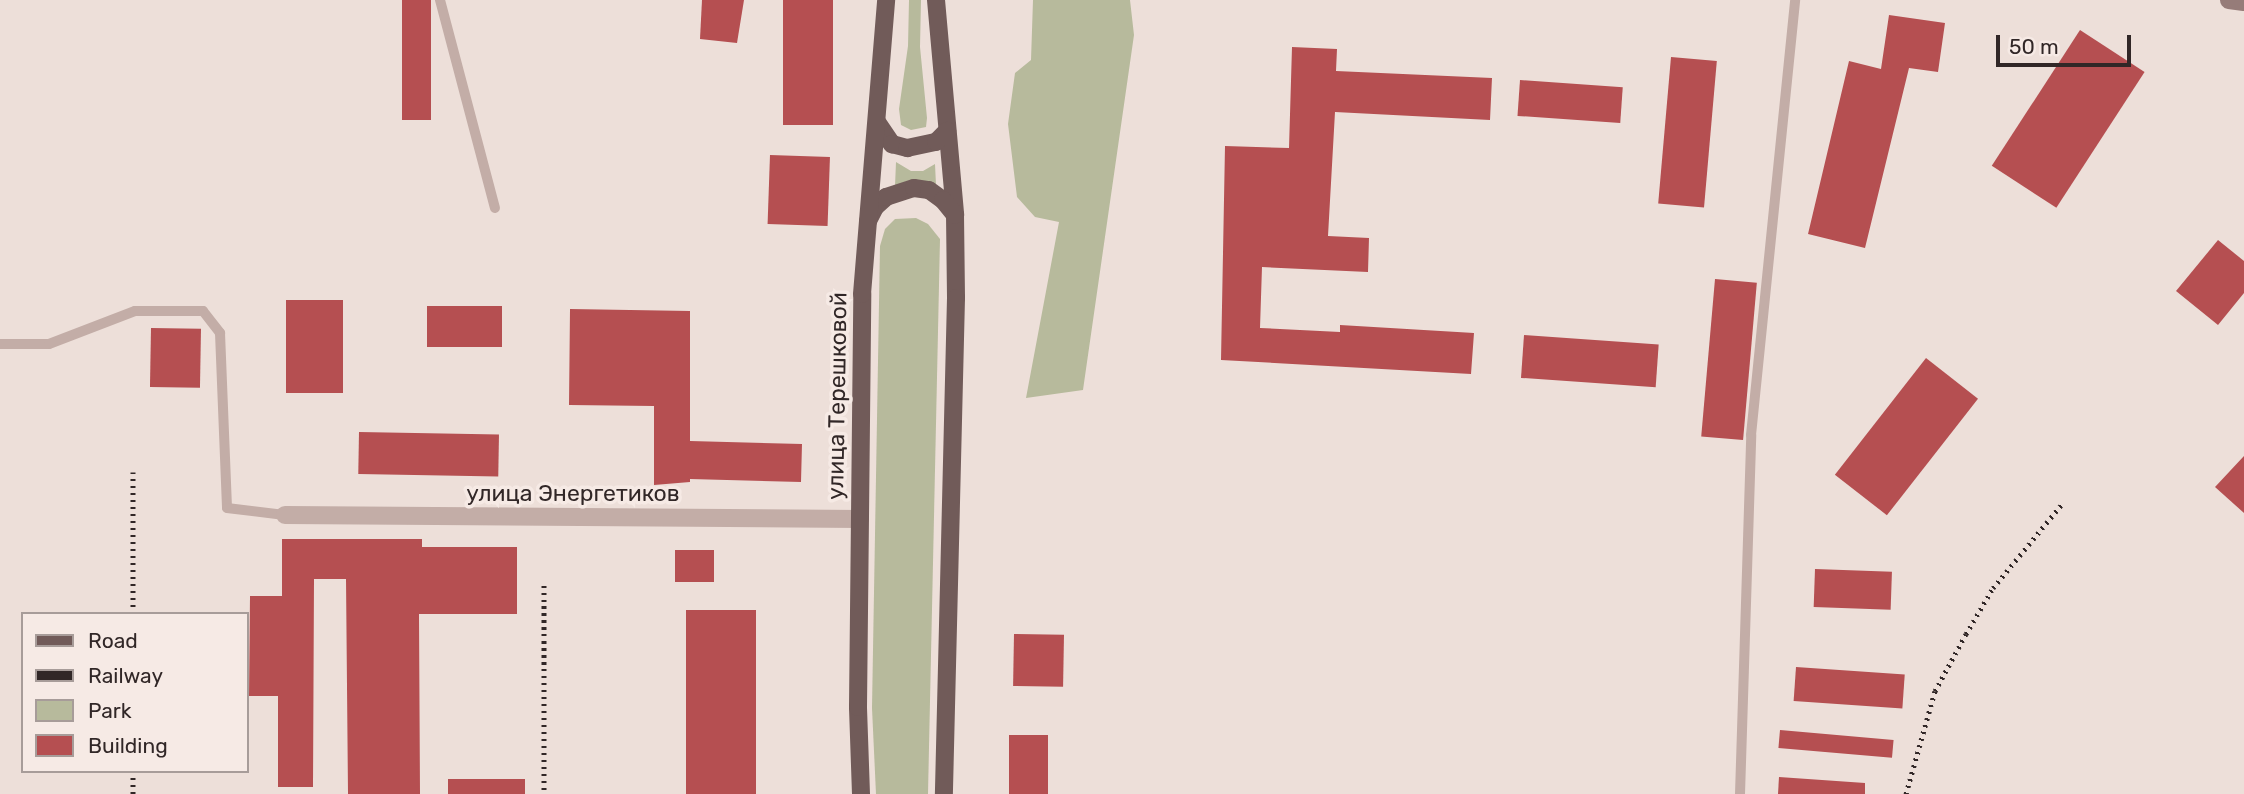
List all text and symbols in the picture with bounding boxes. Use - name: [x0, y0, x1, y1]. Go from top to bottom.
- scale bar: [1999, 21, 2134, 65]
- text: 50 m: [2009, 34, 2059, 59]
- street label: улица Терешковой: [821, 292, 853, 500]
- street label: улица Энергетиков: [466, 479, 680, 507]
- legend: [21, 612, 248, 773]
- text: Road: [88, 628, 138, 653]
- text: Railway: [88, 663, 163, 688]
- text: Park: [88, 698, 132, 723]
- text: Building: [88, 733, 168, 758]

